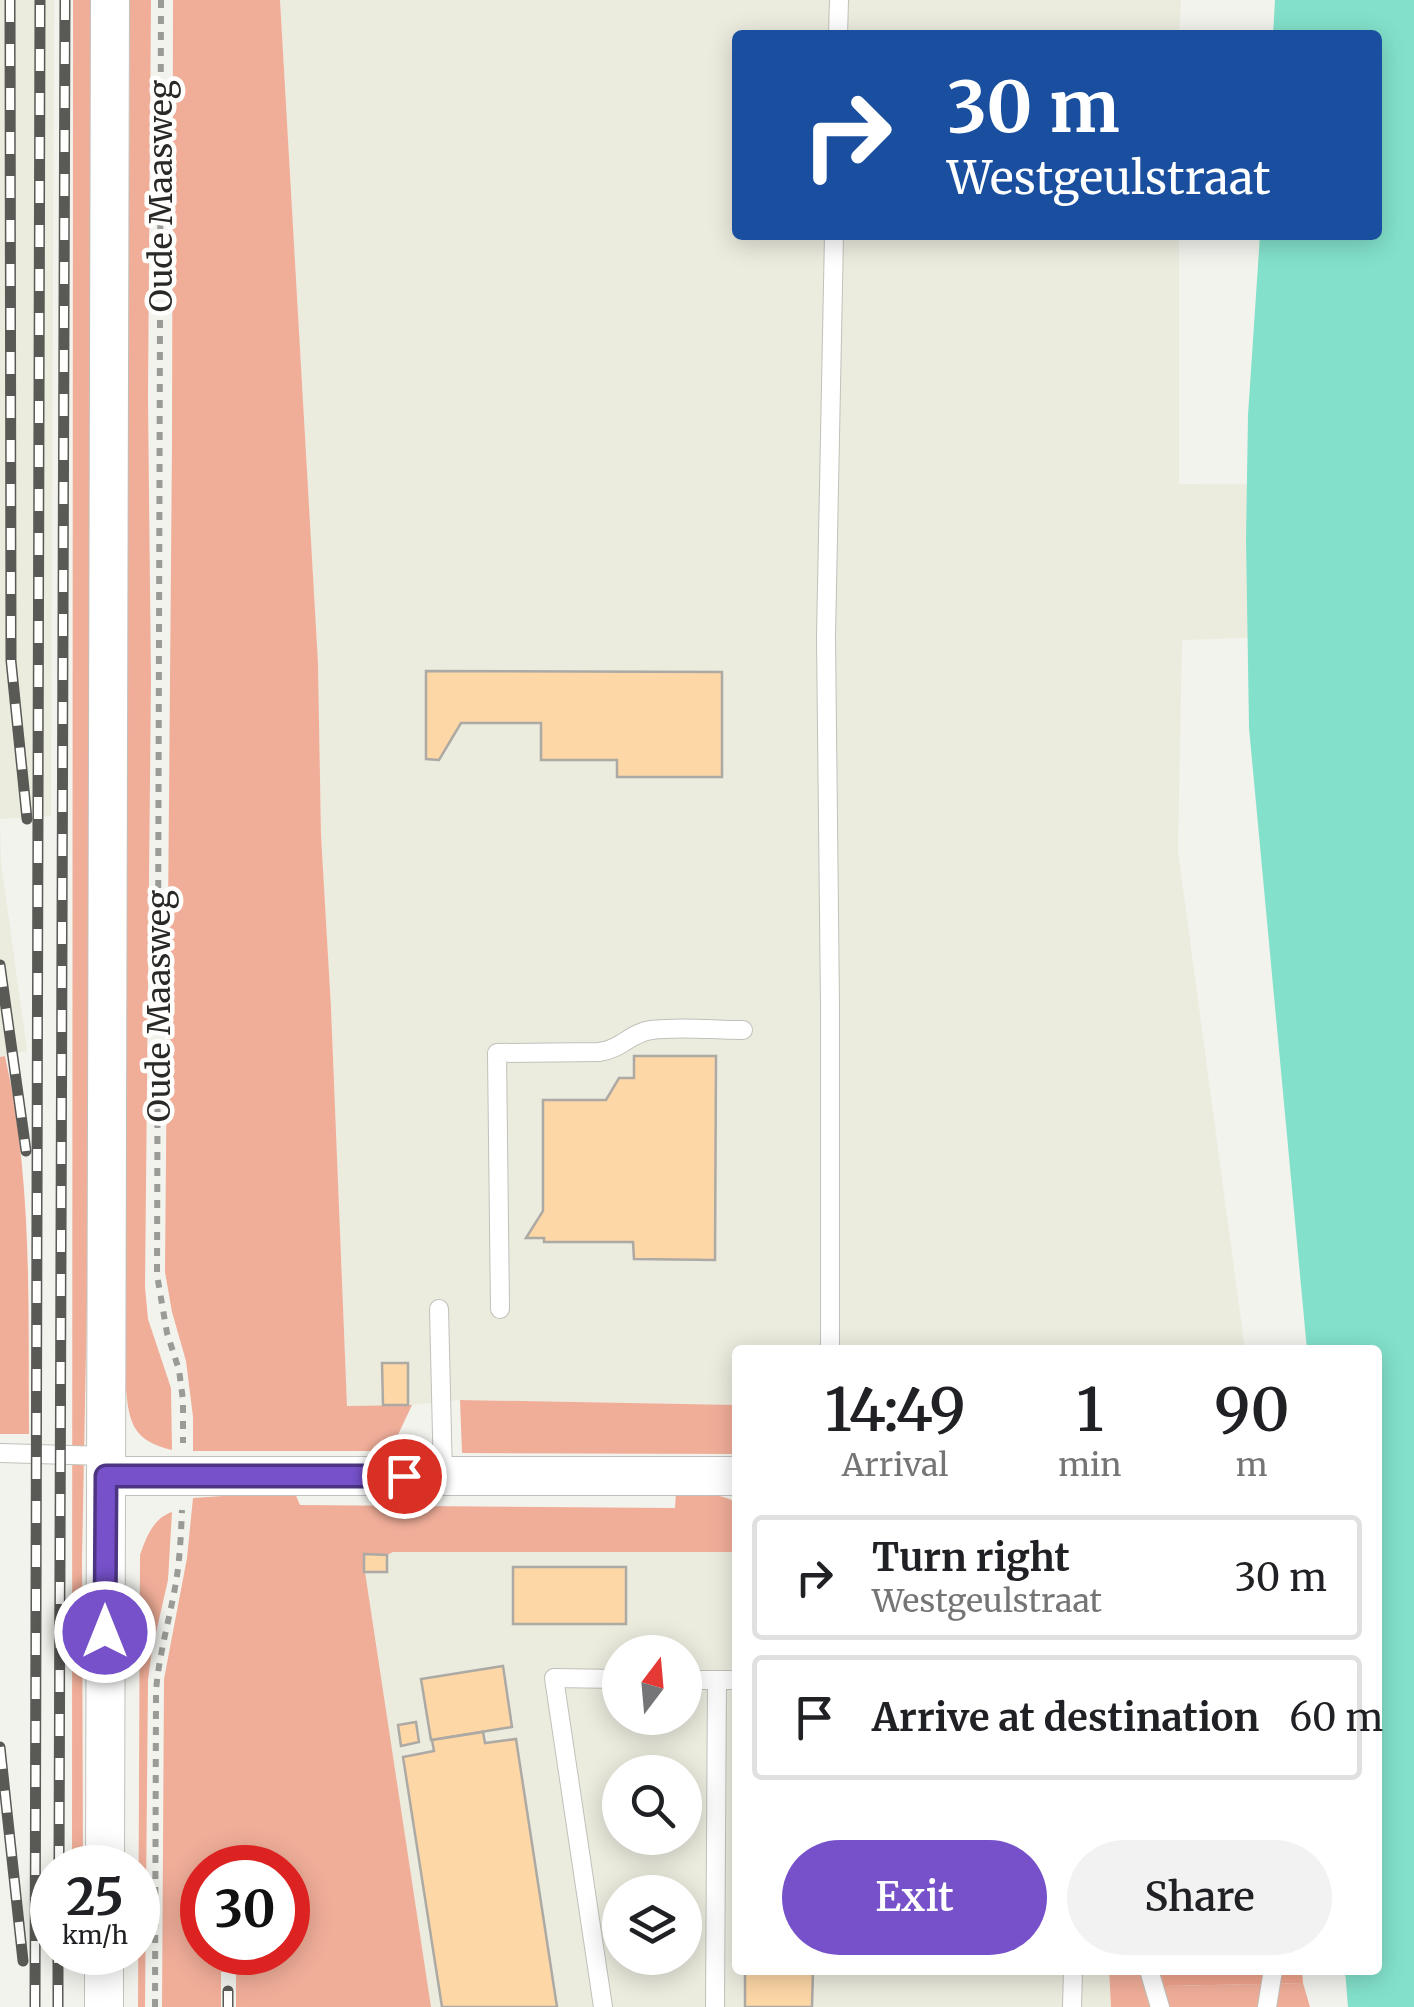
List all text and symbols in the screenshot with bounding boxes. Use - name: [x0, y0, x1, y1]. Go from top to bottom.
- text: 30 m: [947, 63, 1120, 151]
- icon: right: [782, 70, 912, 200]
- street label: Oude Maasweg: [141, 80, 181, 312]
- text: Westgeulstraat: [947, 150, 1270, 206]
- street label: Oude Maasweg: [139, 890, 179, 1122]
- text: 14:49: [824, 1372, 966, 1447]
- text: 1: [1076, 1372, 1104, 1447]
- text: 90: [1214, 1372, 1290, 1447]
- pin: [362, 1434, 447, 1519]
- text: Arrival: [842, 1445, 949, 1485]
- text: min: [1058, 1445, 1122, 1485]
- text: m: [1236, 1445, 1268, 1485]
- icon: arrive: [377, 1449, 432, 1504]
- text: Turn right: [872, 1534, 1070, 1581]
- icon: right: [787, 1550, 842, 1605]
- text: 30 m: [1234, 1554, 1327, 1601]
- position arrow: [53, 1580, 157, 1684]
- text: Westgeulstraat: [872, 1581, 1102, 1621]
- north arrow: [602, 1635, 702, 1735]
- map controls: [602, 1635, 702, 1975]
- icon: arrive: [787, 1690, 842, 1745]
- text: Arrive at destination: [872, 1694, 1259, 1741]
- text: 60 m: [1289, 1694, 1383, 1741]
- button: search: [602, 1755, 702, 1855]
- button: Exit: [782, 1840, 1047, 1955]
- button: Share: [1067, 1840, 1332, 1955]
- speed limit sign: 30: [180, 1845, 310, 1975]
- text: 25: [66, 1866, 124, 1929]
- button: layers: [602, 1875, 702, 1975]
- text: km/h: [62, 1919, 128, 1951]

